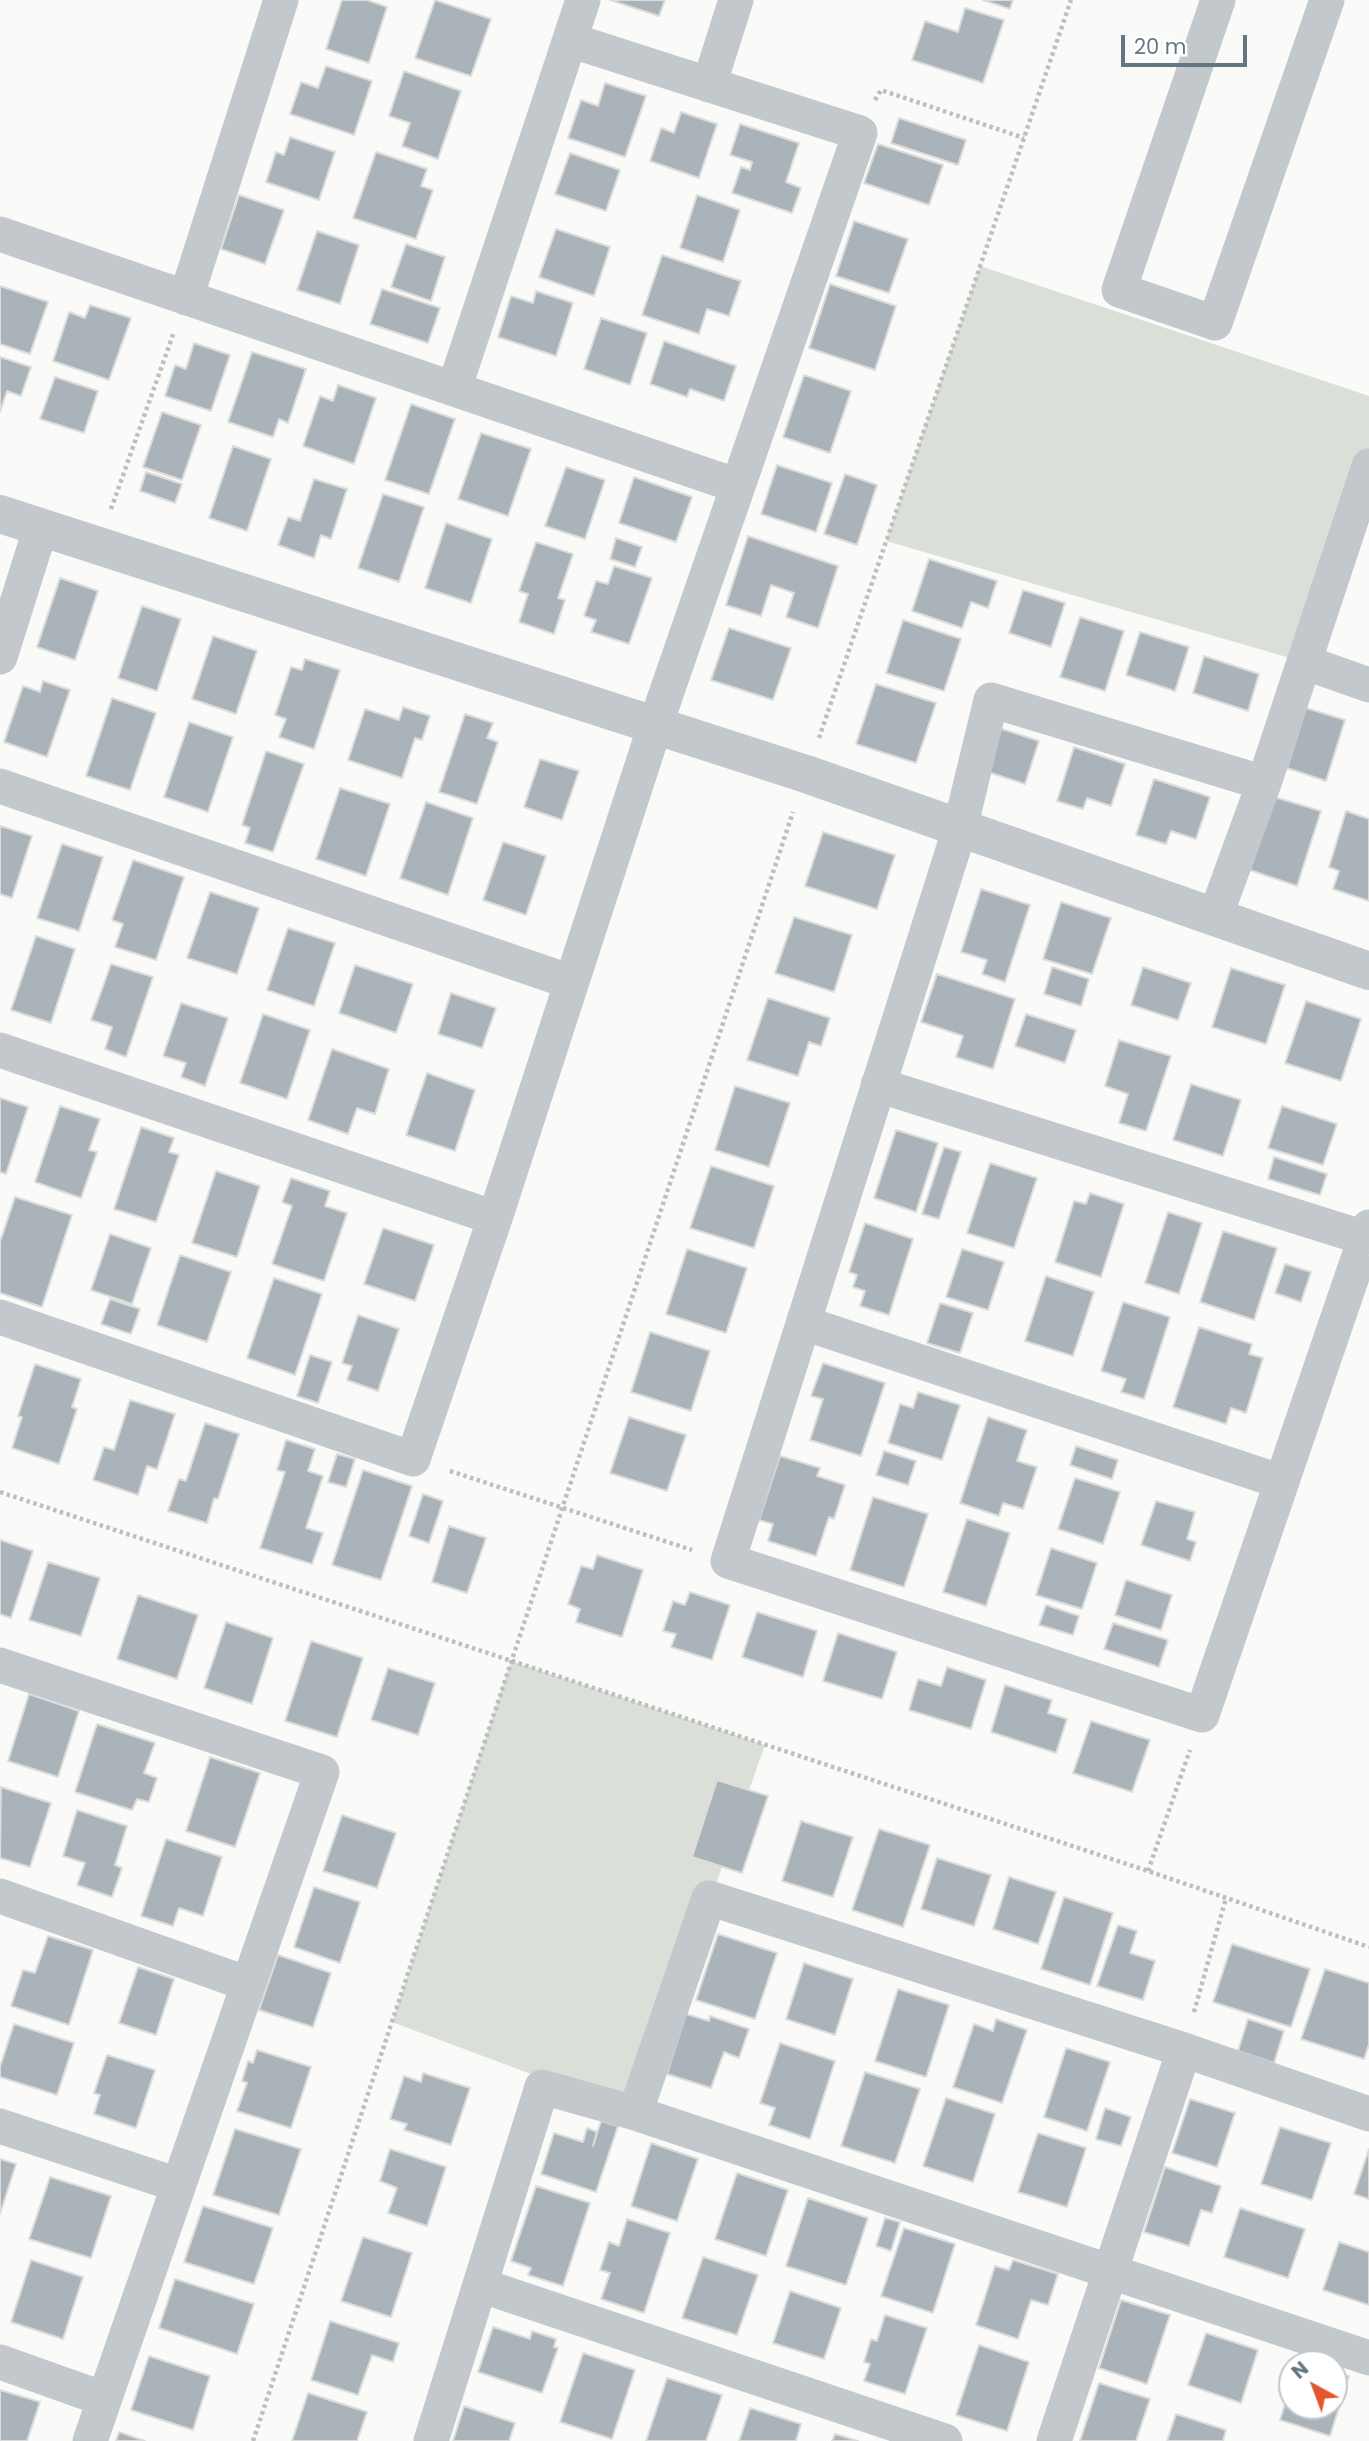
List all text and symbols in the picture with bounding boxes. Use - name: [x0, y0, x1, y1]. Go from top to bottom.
- scale bar: [1124, 21, 1250, 65]
- text: 20 m: [1134, 32, 1187, 61]
- north arrow: [1278, 2350, 1348, 2420]
- text: N: [1286, 2355, 1314, 2385]

